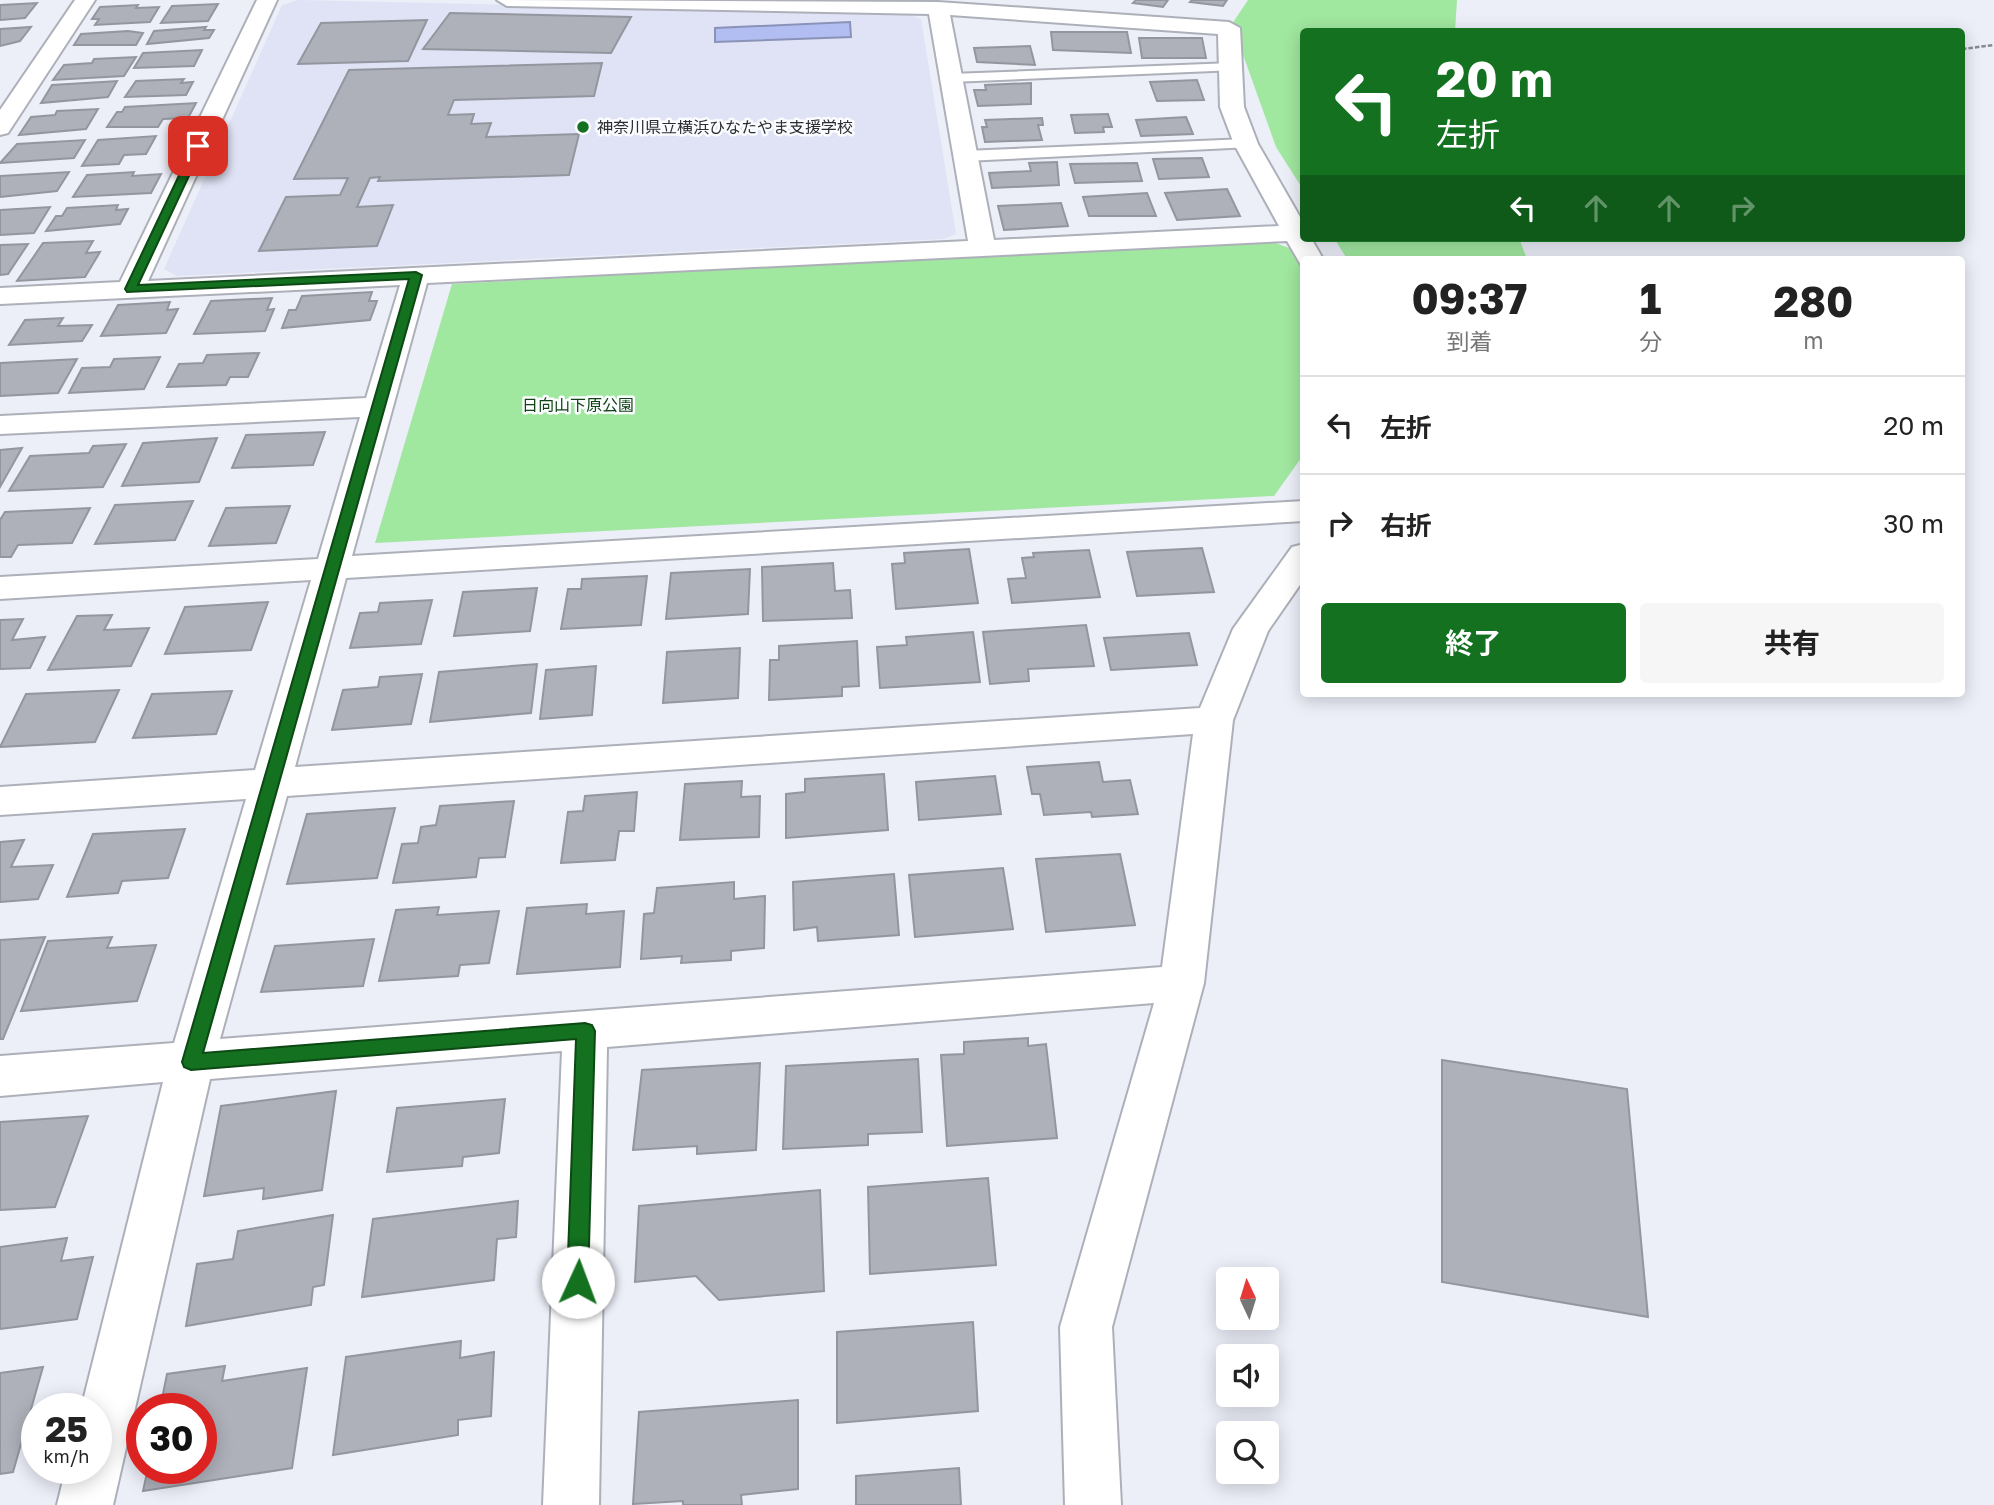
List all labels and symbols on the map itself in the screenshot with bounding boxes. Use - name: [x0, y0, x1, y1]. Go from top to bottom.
- pin: [168, 116, 228, 176]
- place label: 神奈川県立横浜ひなたやま支援学校: [597, 117, 853, 137]
- marker: 神奈川県立横浜ひなたやま支援学校: [575, 119, 591, 135]
- park label: 日向山下原公園: [522, 395, 634, 415]
- position arrow: [541, 1245, 615, 1319]
- north arrow: [1216, 1267, 1279, 1330]
- speed limit sign: 30: [126, 1393, 217, 1484]

